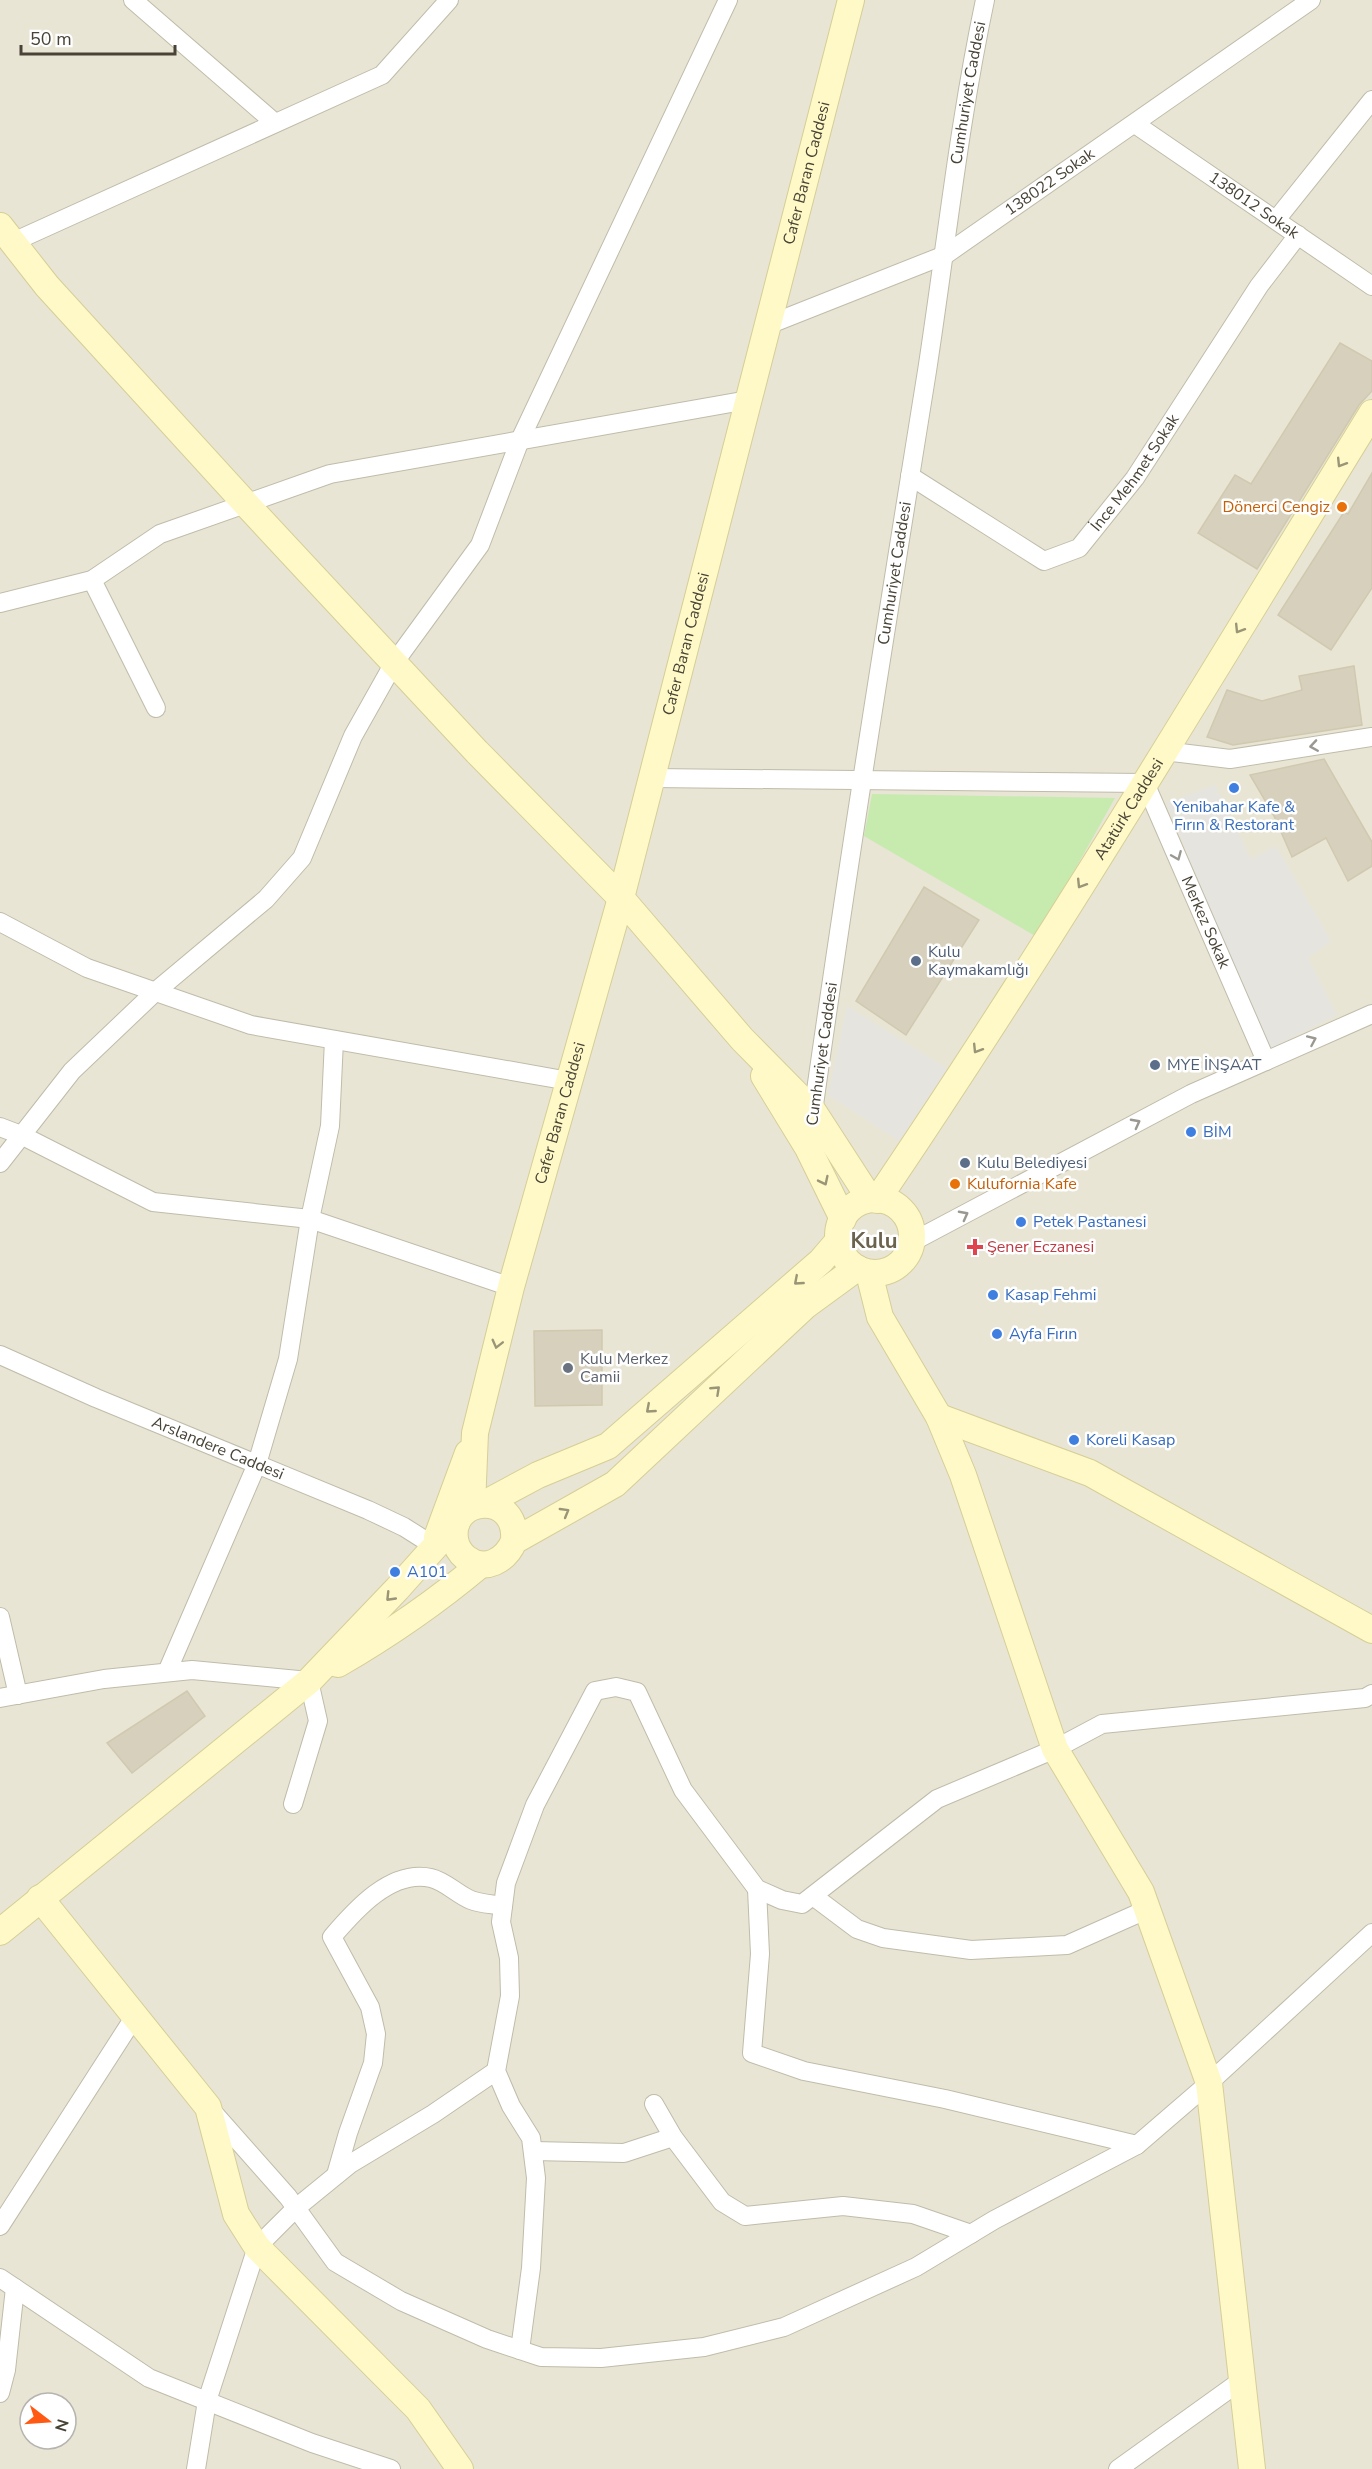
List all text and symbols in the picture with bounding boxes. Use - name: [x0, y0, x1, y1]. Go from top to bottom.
- scale bar: [21, 18, 176, 56]
- street label: Cumhuriyet Caddesi: [945, 19, 991, 166]
- text: 50 m: [30, 27, 72, 51]
- street label: Cafer Baran Caddesi: [778, 99, 836, 247]
- street label: 138022 Sokak: [1000, 142, 1100, 221]
- street label: 138012 Sokak: [1204, 167, 1304, 245]
- street label: İnce Mehmet Sokak: [1086, 409, 1185, 536]
- one-way arrow: [1337, 457, 1349, 467]
- place label: Dönerci Cengiz: [1222, 496, 1330, 518]
- street label: Cumhuriyet Caddesi: [872, 500, 917, 646]
- marker: Dönerci Cengiz: [1335, 500, 1349, 514]
- street label: Cafer Baran Caddesi: [657, 570, 715, 718]
- one-way arrow: [1235, 623, 1247, 633]
- one-way arrow: [1310, 740, 1319, 752]
- street label: Atatürk Caddesi: [1089, 754, 1169, 864]
- marker: Yenibahar Kafe & Fırın & Restorant: [1227, 781, 1241, 795]
- place label: Yenibahar Kafe & Fırın & Restorant: [1172, 796, 1295, 836]
- one-way arrow: [1170, 850, 1182, 861]
- street label: Merkez Sokak: [1176, 873, 1236, 973]
- one-way arrow: [1077, 878, 1089, 888]
- place label: Kulu Kaymakamlığı: [928, 941, 1028, 981]
- marker: Kulu Kaymakamlığı: [909, 954, 923, 968]
- street label: Cumhuriyet Caddesi: [801, 981, 843, 1127]
- one-way arrow: [1306, 1035, 1317, 1047]
- street label: Cafer Baran Caddesi: [530, 1040, 591, 1187]
- one-way arrow: [973, 1042, 984, 1053]
- place label: MYE İNŞAAT: [1167, 1054, 1262, 1076]
- marker: MYE İNŞAAT: [1148, 1058, 1162, 1072]
- one-way arrow: [1130, 1119, 1140, 1130]
- place label: BİM: [1203, 1121, 1232, 1143]
- marker: BİM: [1184, 1125, 1198, 1139]
- place label: Kulu Belediyesi: [977, 1152, 1087, 1174]
- marker: Kulu Belediyesi: [958, 1156, 972, 1170]
- place label: Kulufornia Kafe: [967, 1173, 1077, 1195]
- one-way arrow: [817, 1174, 829, 1185]
- marker: Kulufornia Kafe: [948, 1177, 962, 1191]
- one-way arrow: [957, 1211, 968, 1222]
- place label: Petek Pastanesi: [1033, 1211, 1146, 1233]
- marker: Petek Pastanesi: [1014, 1215, 1028, 1229]
- district label: Kulu: [851, 1226, 897, 1256]
- place label: Şener Eczanesi: [987, 1236, 1094, 1258]
- marker: Şener Eczanesi: [968, 1240, 982, 1254]
- one-way arrow: [794, 1274, 805, 1285]
- place label: Kasap Fehmi: [1005, 1284, 1097, 1306]
- marker: Kasap Fehmi: [986, 1288, 1000, 1302]
- place label: Ayfa Fırın: [1009, 1323, 1077, 1345]
- marker: Ayfa Fırın: [990, 1327, 1004, 1341]
- one-way arrow: [491, 1339, 504, 1349]
- place label: Kulu Merkez Camii: [580, 1348, 668, 1388]
- marker: Kulu Merkez Camii: [561, 1361, 575, 1375]
- one-way arrow: [708, 1387, 719, 1398]
- one-way arrow: [646, 1402, 657, 1413]
- street label: Arslandere Caddesi: [148, 1411, 287, 1485]
- place label: Koreli Kasap: [1086, 1429, 1175, 1451]
- marker: Koreli Kasap: [1067, 1433, 1081, 1447]
- one-way arrow: [559, 1508, 569, 1520]
- place label: A101: [407, 1561, 447, 1583]
- marker: A101: [388, 1565, 402, 1579]
- one-way arrow: [386, 1590, 397, 1600]
- north arrow: [18, 2391, 78, 2451]
- text: N: [49, 2416, 74, 2434]

